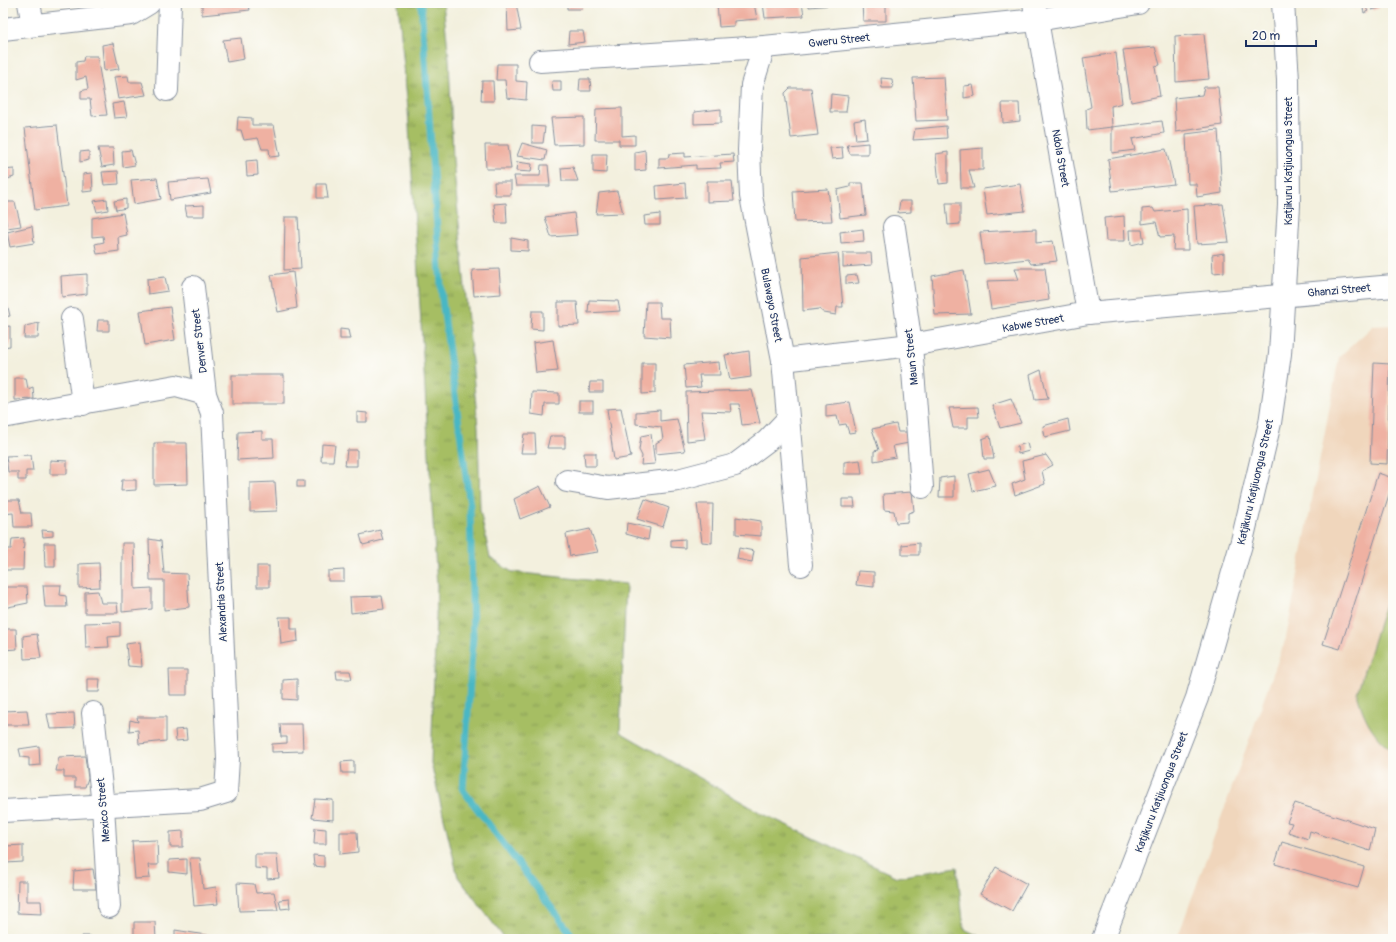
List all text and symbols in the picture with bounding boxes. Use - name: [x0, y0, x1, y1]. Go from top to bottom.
- scale bar: [1246, 22, 1316, 48]
- text: 20 m: [1252, 29, 1281, 44]
- street label: Gweru Street: [808, 31, 871, 50]
- street label: Katjikuru Katjiuongua Street: [1282, 96, 1295, 225]
- street label: Ndola Street: [1049, 128, 1072, 189]
- street label: Bulawayo Street: [758, 267, 785, 344]
- street label: Ghanzi Street: [1307, 281, 1372, 300]
- street label: Denver Street: [189, 307, 210, 374]
- street label: Kabwe Street: [1001, 312, 1065, 335]
- street label: Maun Street: [902, 327, 921, 386]
- street label: Katjikuru Katjiuongua Street: [1235, 417, 1276, 546]
- street label: Alexandria Street: [213, 561, 230, 642]
- street label: Katjikuru Katjiuongua Street: [1132, 729, 1191, 855]
- street label: Mexico Street: [94, 777, 113, 843]

